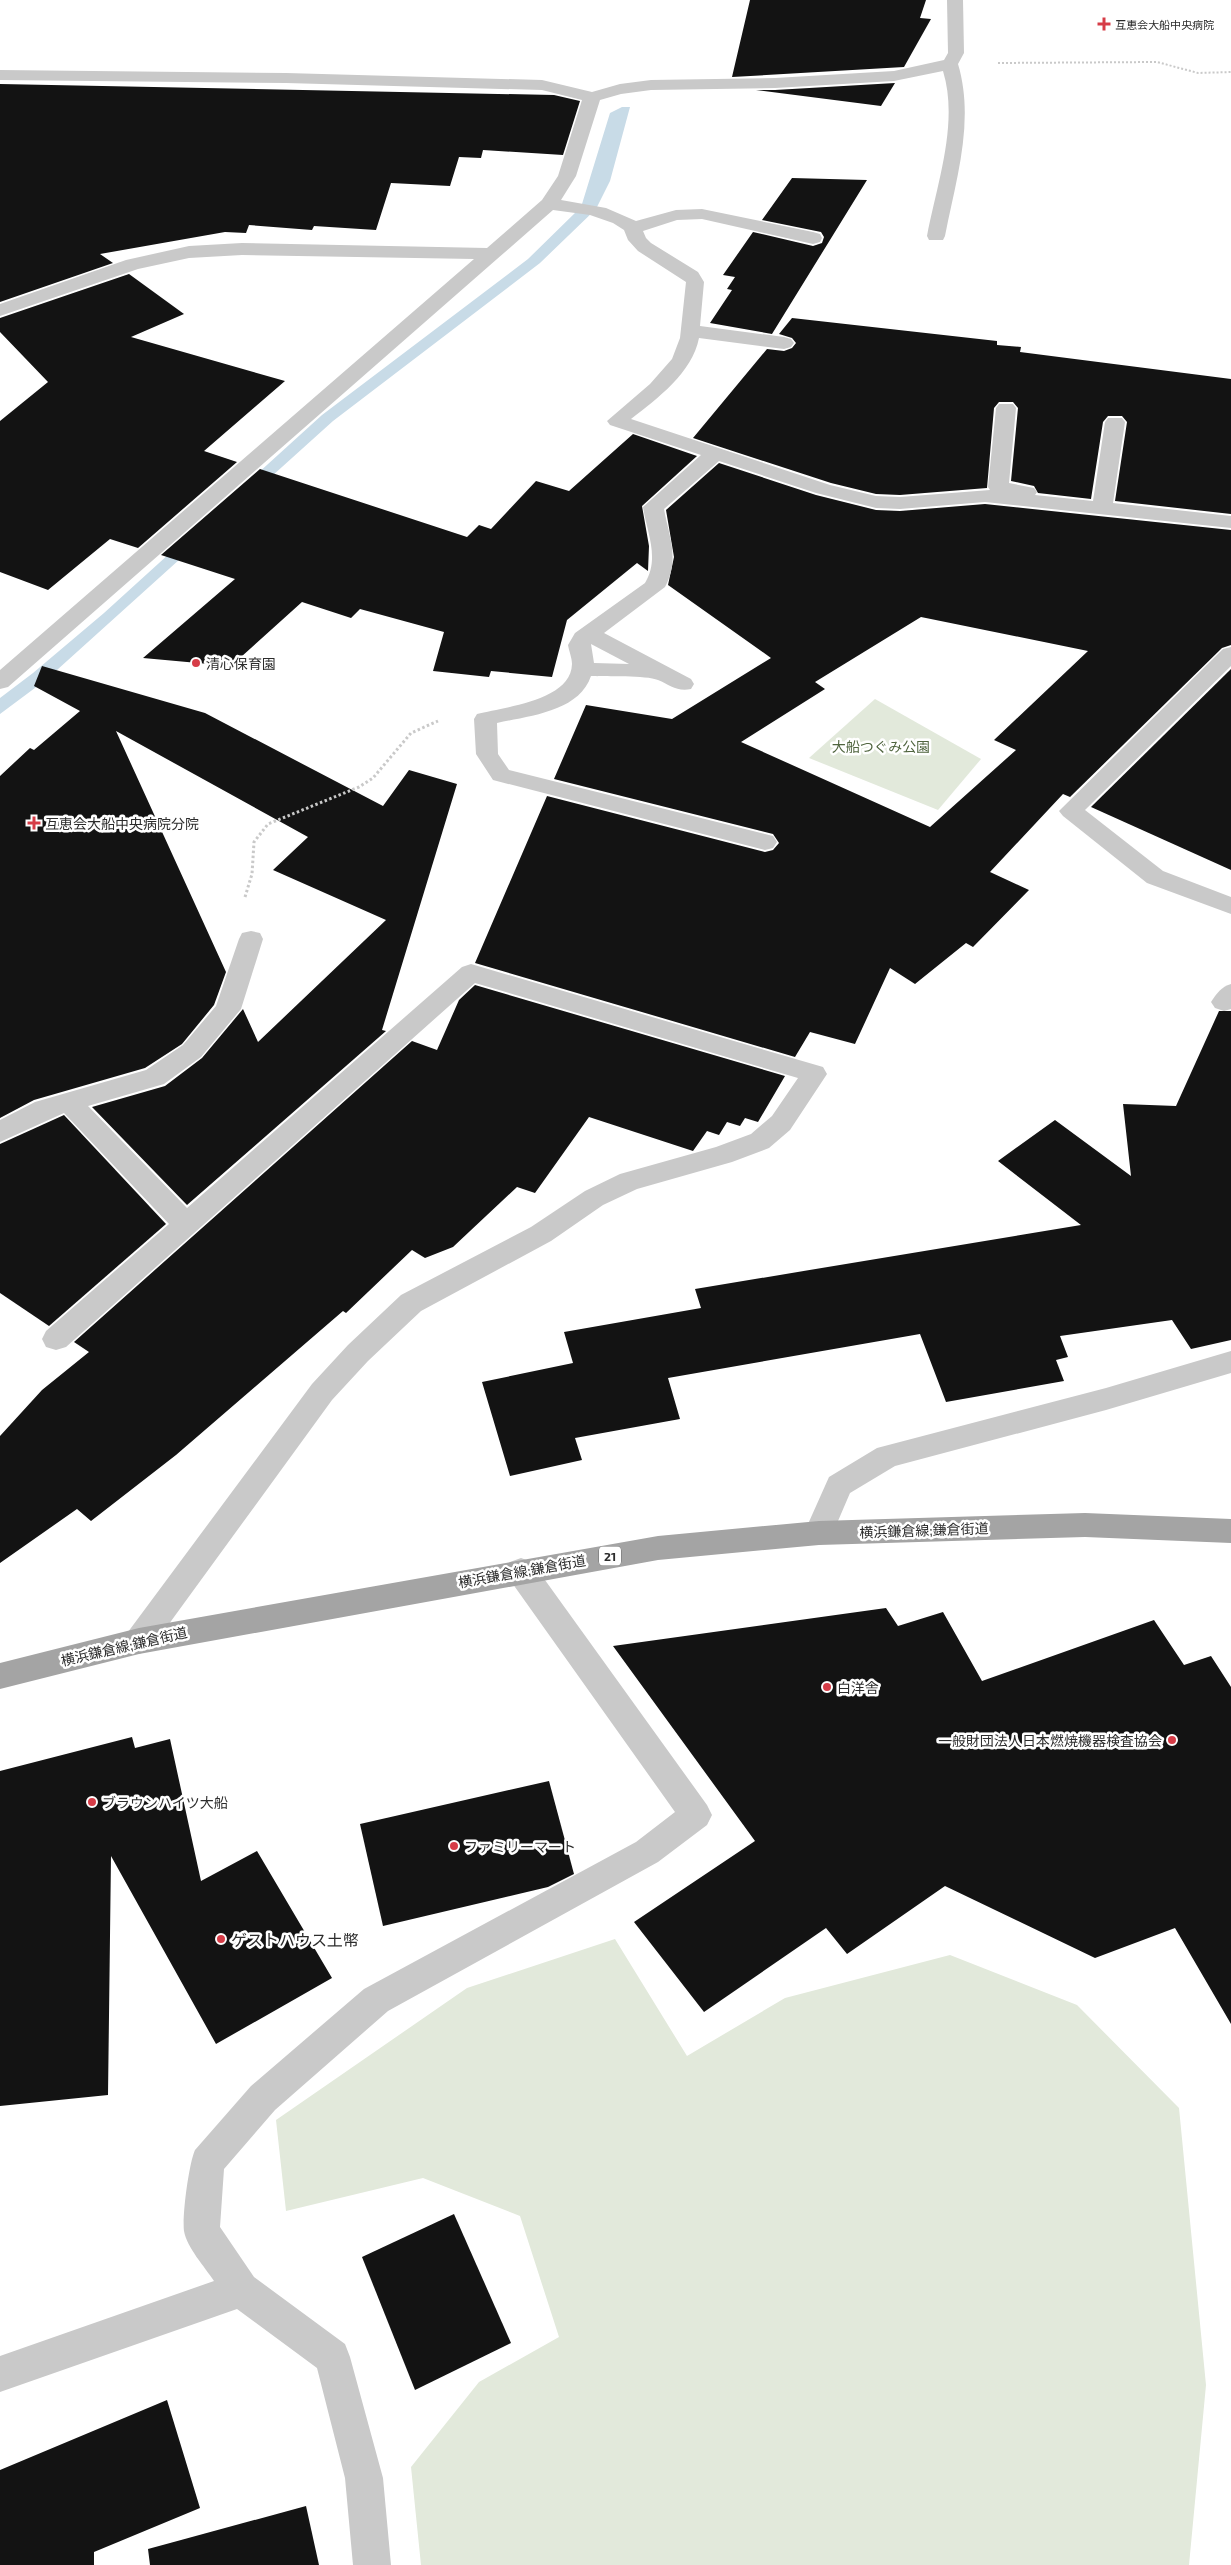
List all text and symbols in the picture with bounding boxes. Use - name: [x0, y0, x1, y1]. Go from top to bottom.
- marker: 互恵会大船中央病院: [1097, 17, 1111, 31]
- place label: 互恵会大船中央病院: [1115, 18, 1214, 31]
- place label: 清心保育園: [206, 655, 276, 672]
- marker: 清心保育園: [190, 657, 202, 669]
- park label: 大船つぐみ公園: [832, 738, 930, 755]
- place label: 互恵会大船中央病院分院: [45, 815, 199, 832]
- marker: 互恵会大船中央病院分院: [27, 816, 41, 830]
- street label: 横浜鎌倉線;鎌倉街道: [859, 1519, 989, 1541]
- road number: 21: [599, 1546, 621, 1565]
- street label: 横浜鎌倉線;鎌倉街道: [457, 1551, 587, 1591]
- street label: 横浜鎌倉線;鎌倉街道: [59, 1623, 189, 1669]
- place label: 白洋舎: [837, 1679, 879, 1696]
- marker: 白洋舎: [821, 1681, 833, 1693]
- place label: 一般財団法人日本燃焼機器検査協会: [938, 1732, 1162, 1749]
- marker: 一般財団法人日本燃焼機器検査協会: [1166, 1734, 1178, 1746]
- place label: ブラウンハイツ大船: [102, 1794, 228, 1811]
- marker: ブラウンハイツ大船: [86, 1796, 98, 1808]
- place label: ファミリーマート: [464, 1838, 576, 1855]
- marker: ファミリーマート: [448, 1840, 460, 1852]
- place label: ゲストハウス土幣: [231, 1930, 359, 1949]
- marker: ゲストハウス土幣: [215, 1933, 227, 1945]

